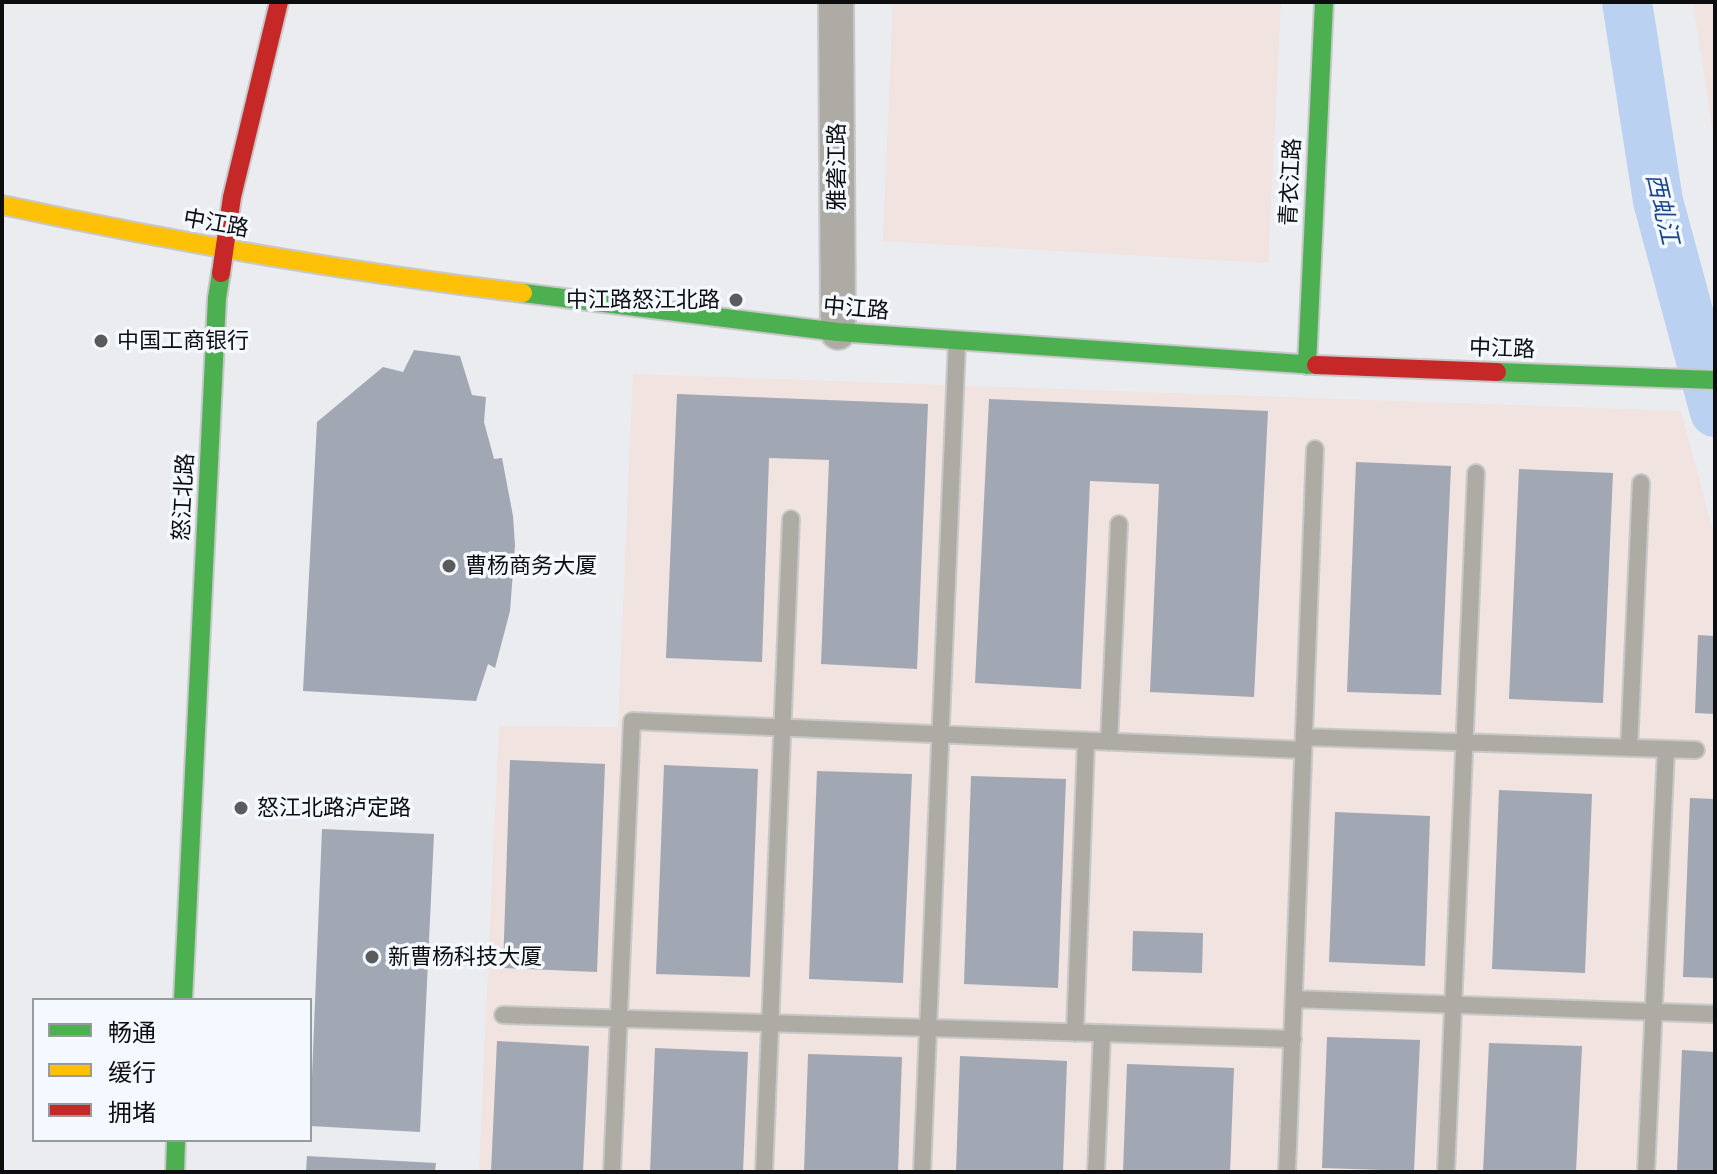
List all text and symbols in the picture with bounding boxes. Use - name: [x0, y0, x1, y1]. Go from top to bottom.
- street label: 雅砻江路: [824, 123, 850, 211]
- street label: 青衣江路: [1276, 137, 1306, 227]
- water label: 西虬江: [1640, 171, 1684, 247]
- street label: 中江路: [181, 205, 251, 243]
- place label: 中江路怒江北路: [566, 287, 720, 313]
- marker: 中江路怒江北路: [727, 291, 745, 309]
- street label: 中江路: [822, 293, 890, 325]
- place label: 中国工商银行: [117, 328, 249, 354]
- marker: 中国工商银行: [92, 332, 110, 350]
- street label: 中江路: [1469, 335, 1535, 363]
- street label: 怒江北路: [169, 452, 199, 542]
- place label: 曹杨商务大厦: [465, 553, 597, 579]
- marker: 曹杨商务大厦: [440, 557, 458, 575]
- place label: 怒江北路泸定路: [257, 795, 411, 821]
- marker: 怒江北路泸定路: [232, 799, 250, 817]
- place label: 新曹杨科技大厦: [388, 944, 542, 970]
- marker: 新曹杨科技大厦: [363, 948, 381, 966]
- legend: [32, 998, 312, 1142]
- text: 畅通: [108, 1018, 156, 1047]
- text: 缓行: [108, 1058, 156, 1087]
- text: 拥堵: [108, 1098, 156, 1127]

